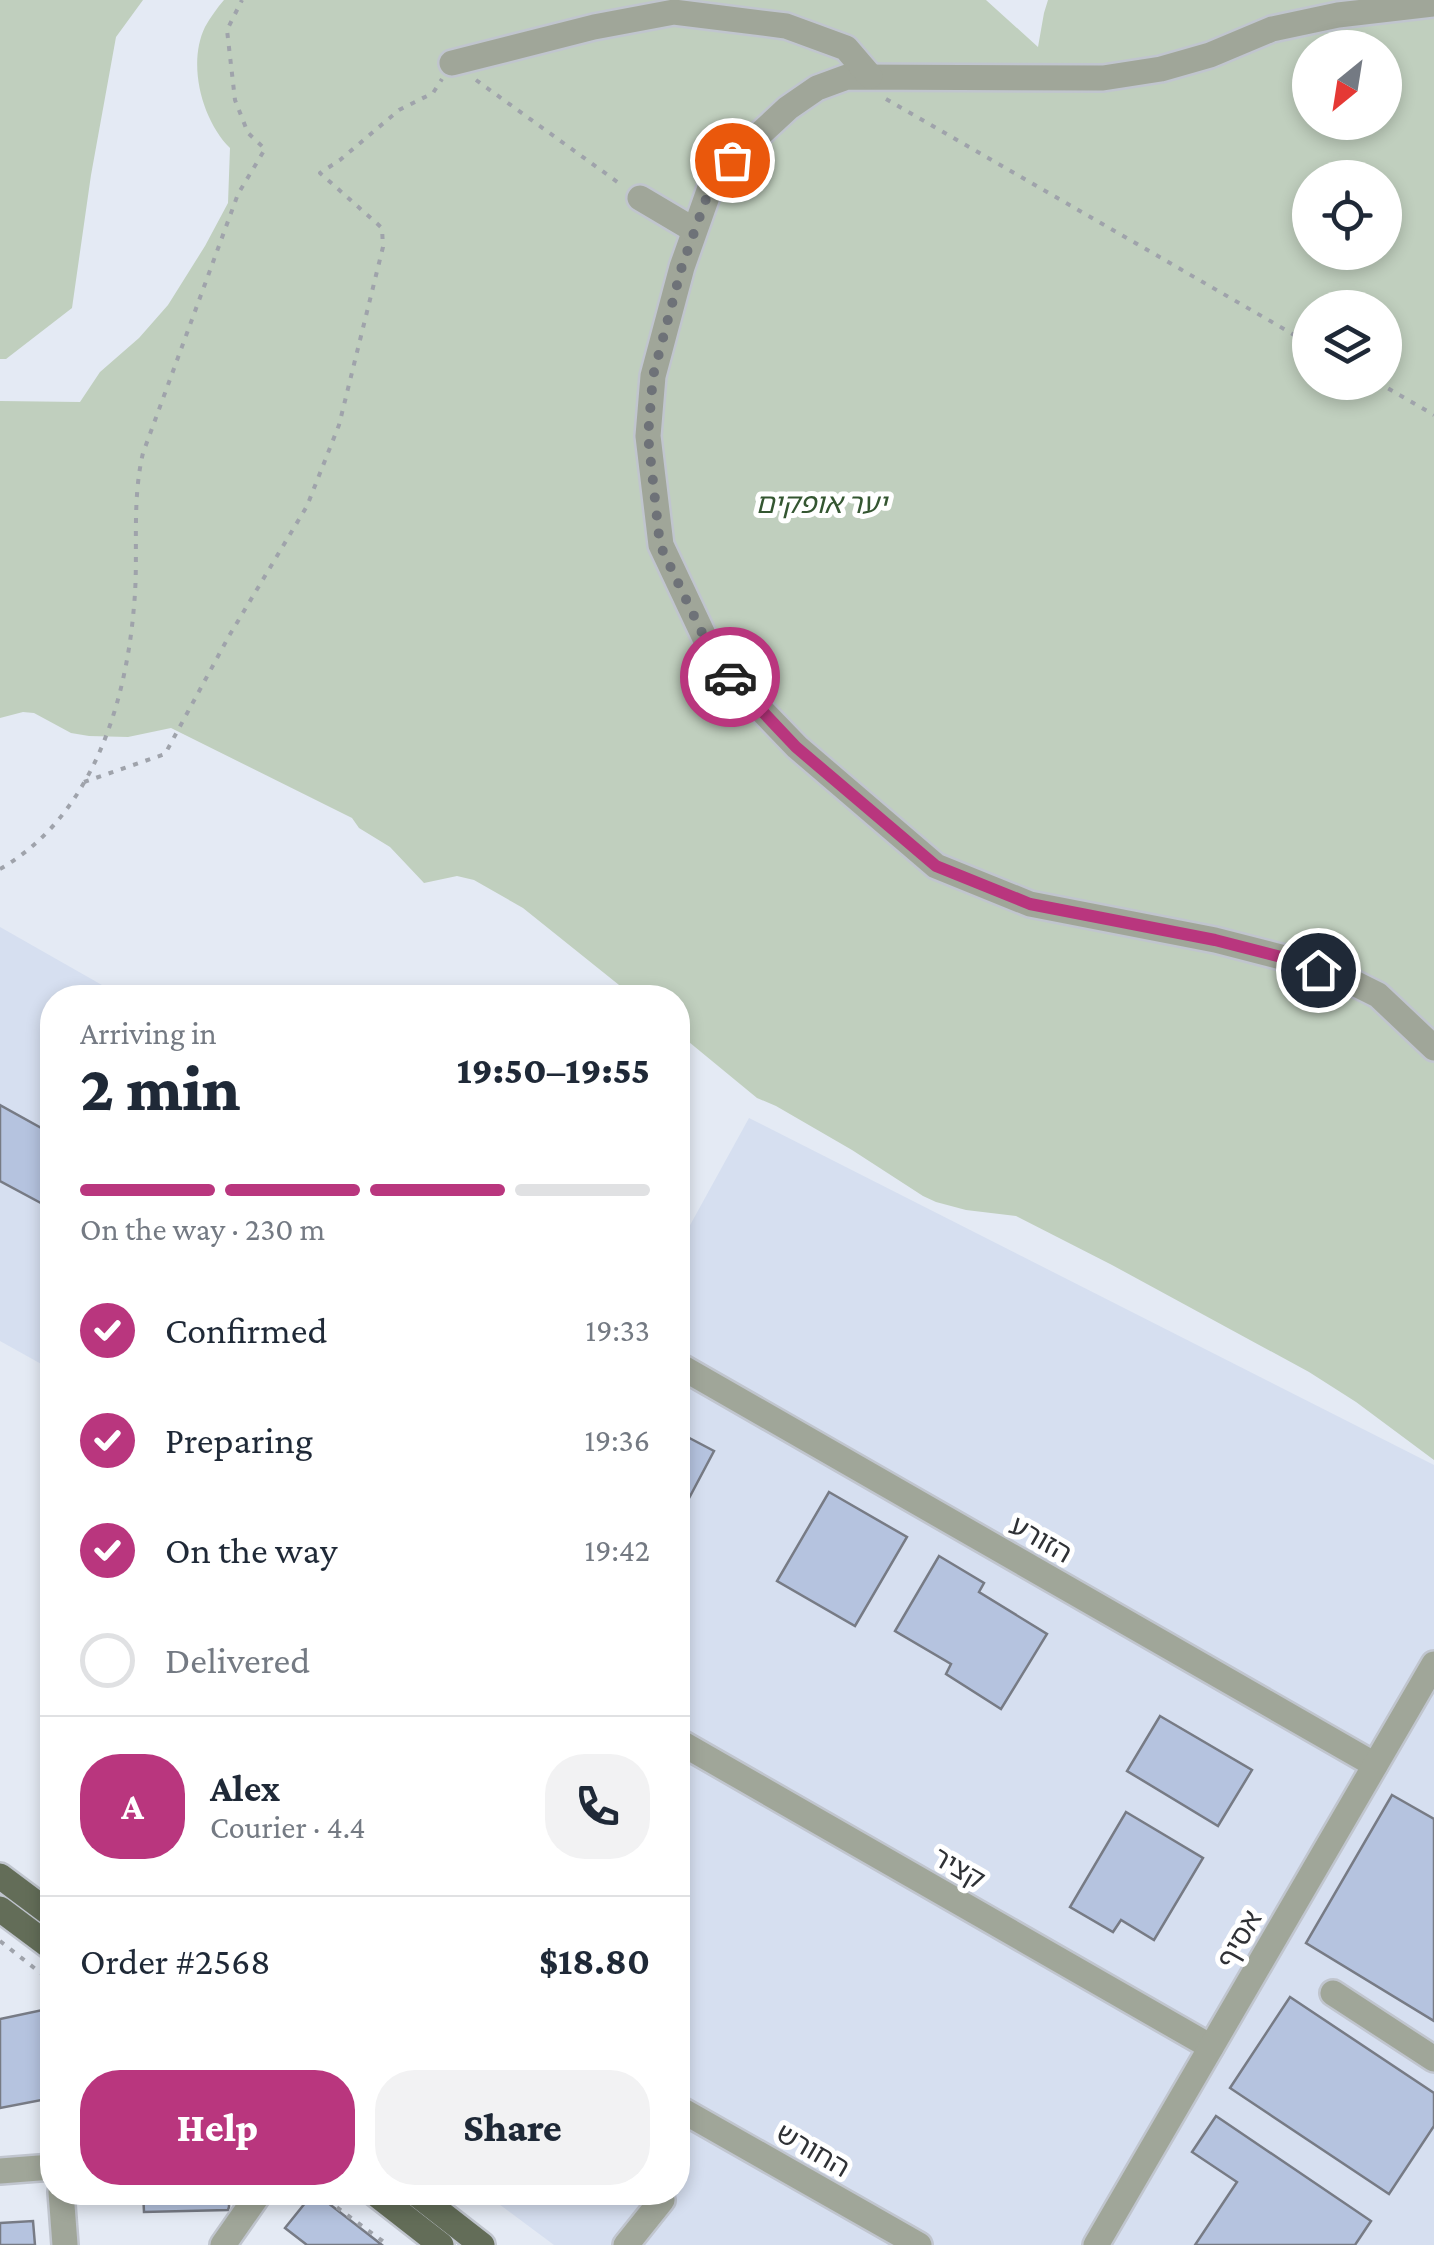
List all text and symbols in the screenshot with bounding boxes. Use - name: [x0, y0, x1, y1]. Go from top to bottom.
- north arrow: [1292, 30, 1402, 140]
- map controls: [1292, 30, 1402, 400]
- pin: [690, 118, 775, 203]
- icon: bag: [705, 133, 760, 188]
- button: locate: [1292, 160, 1402, 270]
- button: layers: [1292, 290, 1402, 400]
- park label: יער אופקים: [755, 488, 889, 519]
- courier: [680, 627, 780, 727]
- icon: car: [703, 650, 758, 705]
- pin: [1276, 928, 1361, 1013]
- icon: home: [1291, 943, 1346, 998]
- text: Arriving in: [80, 1015, 217, 1051]
- text: 19:50–19:55: [457, 1049, 650, 1091]
- text: 2 min: [80, 1052, 241, 1124]
- text: On the way · 230 m: [80, 1211, 325, 1247]
- icon: check: [80, 1303, 135, 1358]
- text: Confirmed: [165, 1309, 328, 1351]
- text: 19:33: [586, 1312, 650, 1348]
- icon: check: [80, 1413, 135, 1468]
- text: Preparing: [165, 1419, 313, 1461]
- text: 19:36: [584, 1422, 650, 1458]
- street label: הזורע: [1005, 1509, 1077, 1569]
- icon: check: [80, 1523, 135, 1578]
- text: On the way: [165, 1529, 337, 1571]
- text: 19:42: [585, 1532, 650, 1568]
- text: Delivered: [165, 1639, 310, 1681]
- button: phone: [545, 1754, 650, 1859]
- text: Alex: [210, 1767, 280, 1809]
- text: A: [121, 1785, 144, 1827]
- text: Courier · 4.4: [210, 1809, 366, 1845]
- street label: קציר: [927, 1841, 991, 1895]
- street label: אסיף: [1210, 1905, 1268, 1973]
- text: Order #2568: [80, 1940, 271, 1982]
- text: $18.80: [539, 1940, 650, 1982]
- button: Help: [80, 2070, 355, 2185]
- button: Share: [375, 2070, 650, 2185]
- street label: החורש: [771, 2117, 855, 2183]

